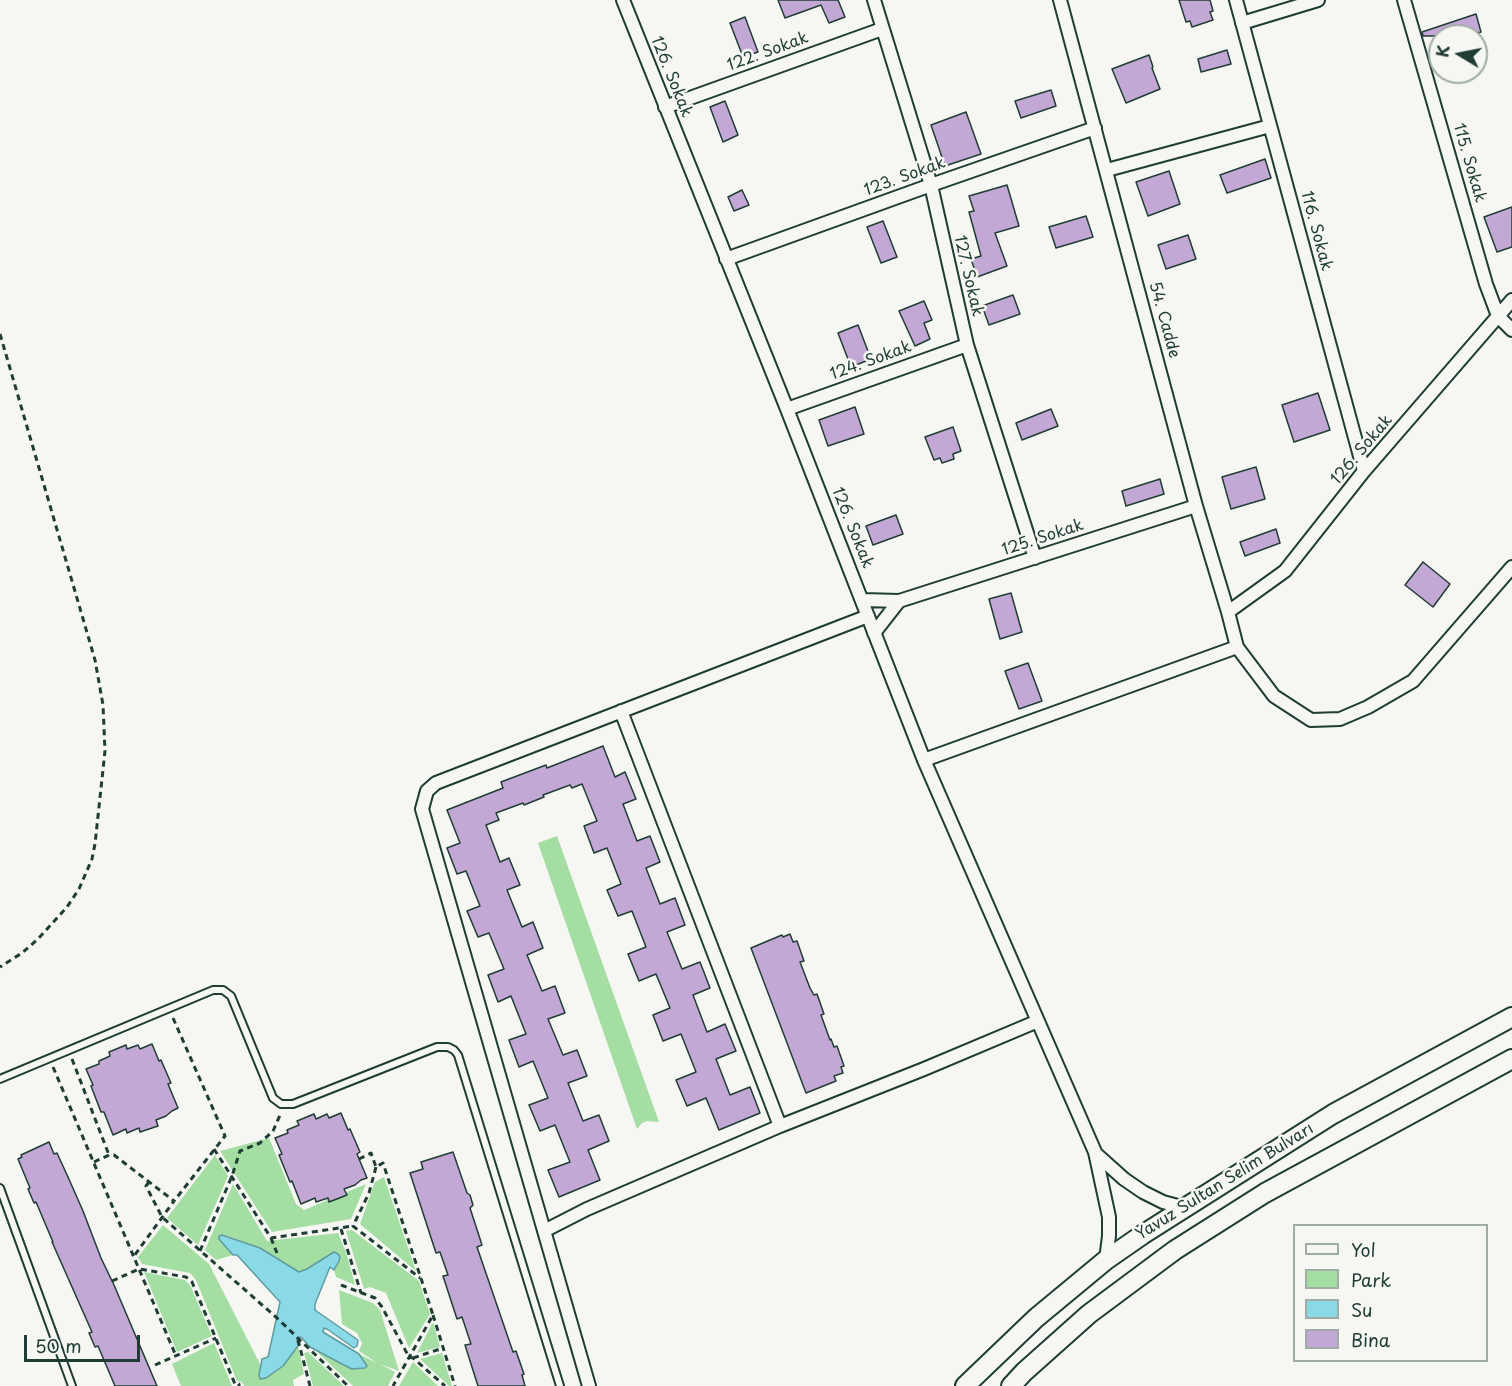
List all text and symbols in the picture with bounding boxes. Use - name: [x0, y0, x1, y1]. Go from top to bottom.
- north arrow: [1428, 24, 1488, 84]
- street label: 122. Sokak: [725, 28, 811, 76]
- street label: 126. Sokak: [646, 34, 696, 120]
- text: K: [1429, 43, 1455, 59]
- street label: 115. Sokak: [1449, 121, 1489, 205]
- street label: 123. Sokak: [862, 153, 948, 201]
- street label: 116. Sokak: [1296, 189, 1336, 273]
- street label: 127. Sokak: [949, 234, 987, 318]
- street label: 54. Cadde: [1145, 280, 1183, 360]
- street label: 124. Sokak: [828, 337, 914, 385]
- street label: 126. Sokak: [1327, 411, 1397, 489]
- street label: 126. Sokak: [827, 485, 877, 571]
- street label: 125. Sokak: [1000, 516, 1086, 560]
- street label: Yavuz Sultan Selim Bulvarı: [1133, 1119, 1317, 1245]
- legend: [1293, 1224, 1488, 1362]
- text: Yol: [1351, 1236, 1376, 1263]
- text: Park: [1351, 1266, 1391, 1293]
- text: Su: [1351, 1296, 1372, 1323]
- scale bar: [27, 1323, 142, 1361]
- text: Bina: [1351, 1326, 1390, 1353]
- text: 50 m: [35, 1332, 82, 1359]

